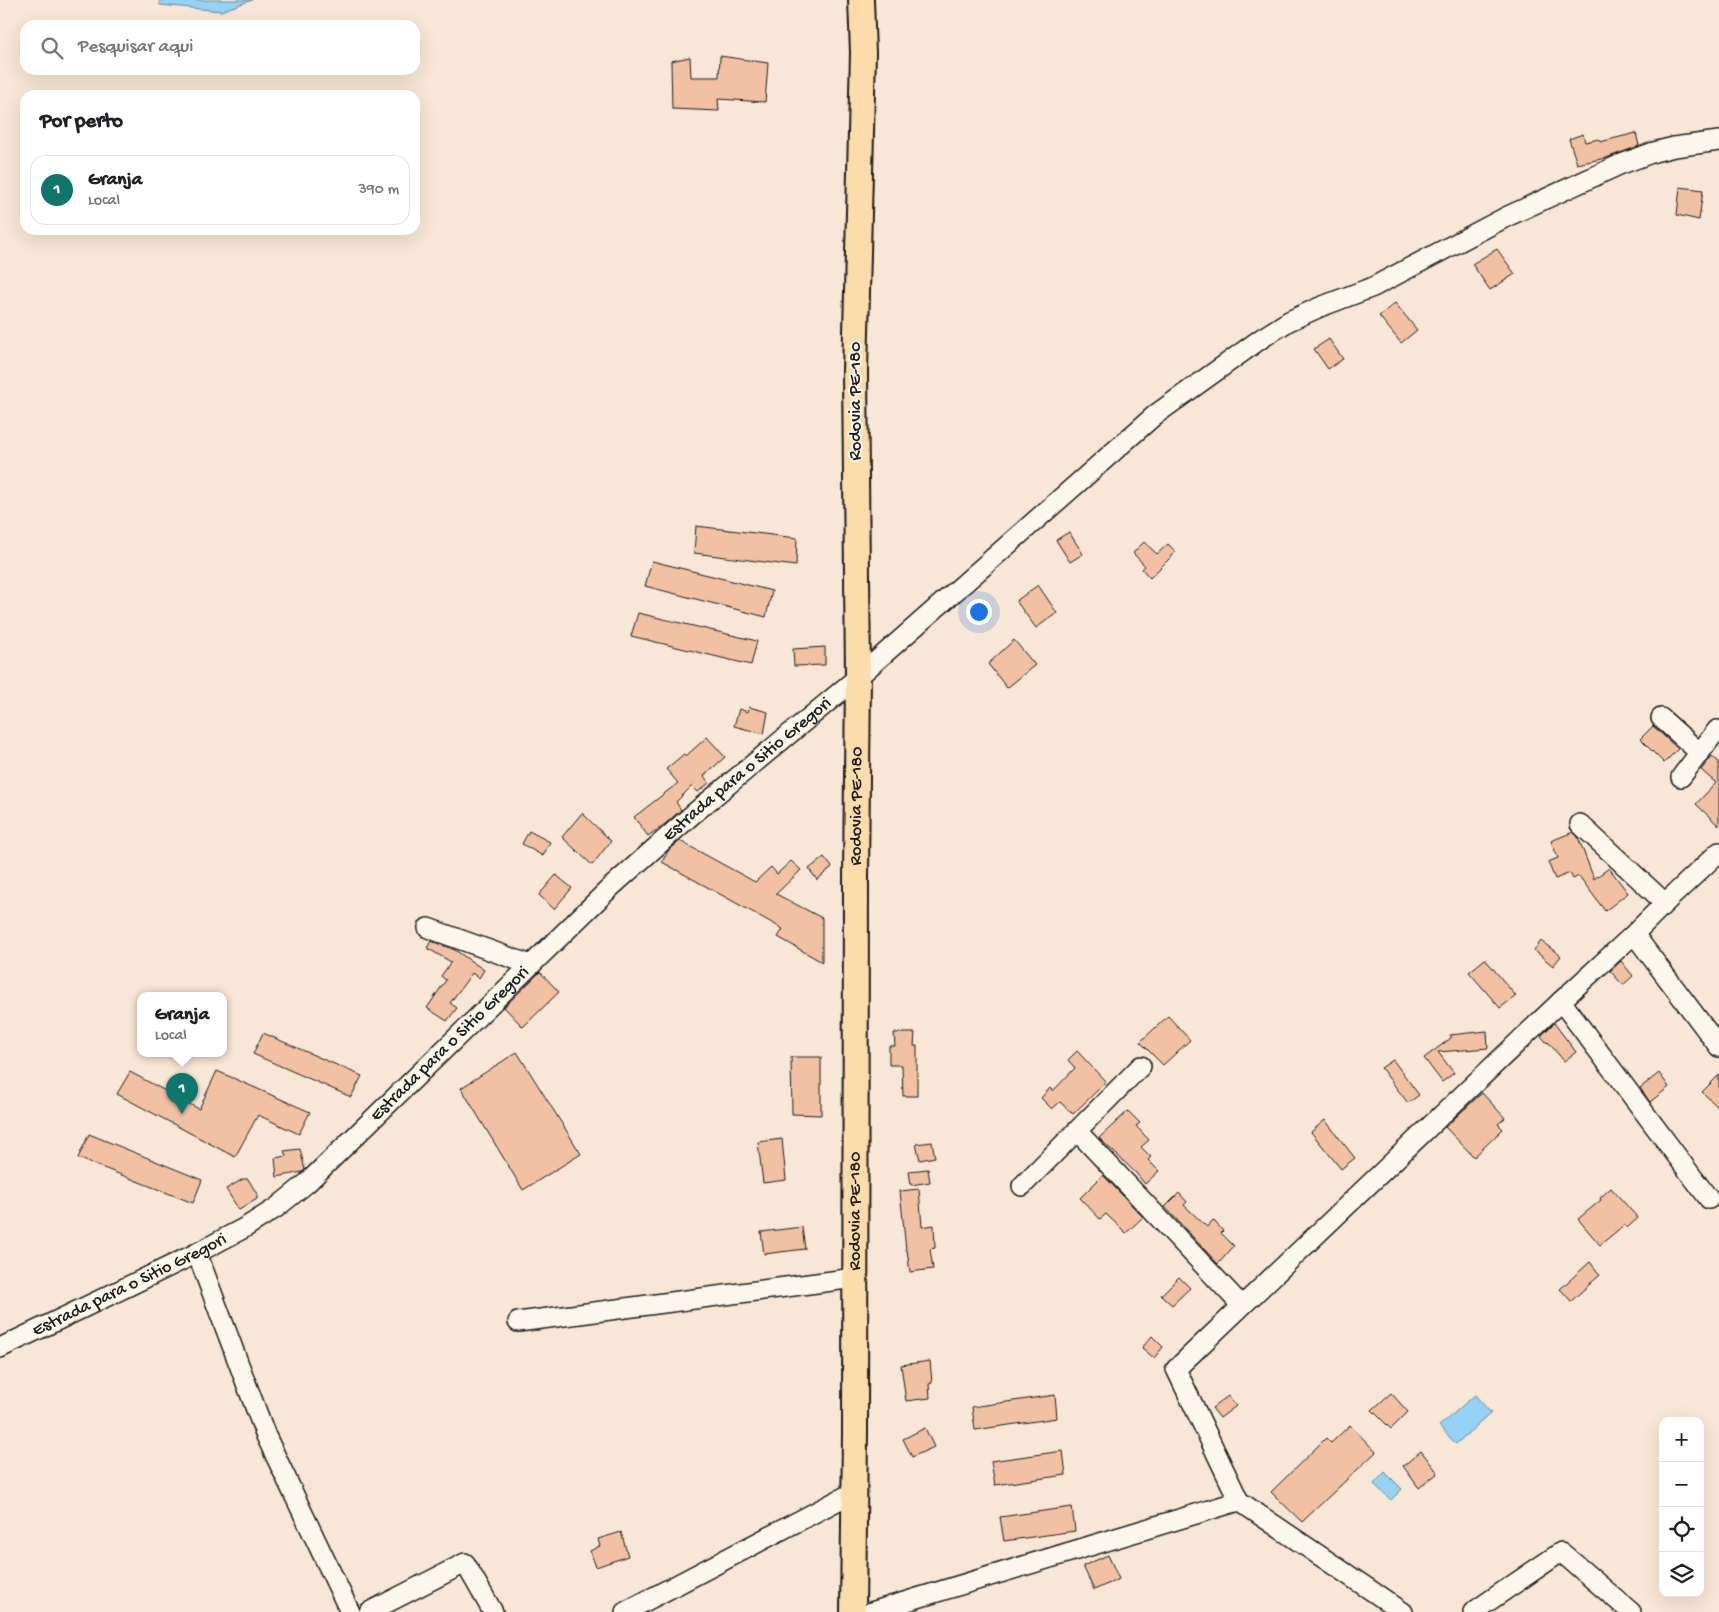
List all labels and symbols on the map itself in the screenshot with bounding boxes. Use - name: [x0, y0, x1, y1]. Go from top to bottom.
- street label: Rodovia PE-180: [846, 342, 867, 460]
- your location: [966, 599, 992, 625]
- street label: Estrada para o Sitio Gregori: [659, 693, 836, 846]
- street label: Rodovia PE-180: [846, 746, 868, 866]
- street label: Estrada para o Sitio Gregori: [366, 962, 534, 1126]
- pin: 1: [166, 1073, 198, 1114]
- street label: Rodovia PE-180: [845, 1152, 866, 1271]
- street label: Estrada para o Sitio Gregori: [29, 1229, 230, 1341]

